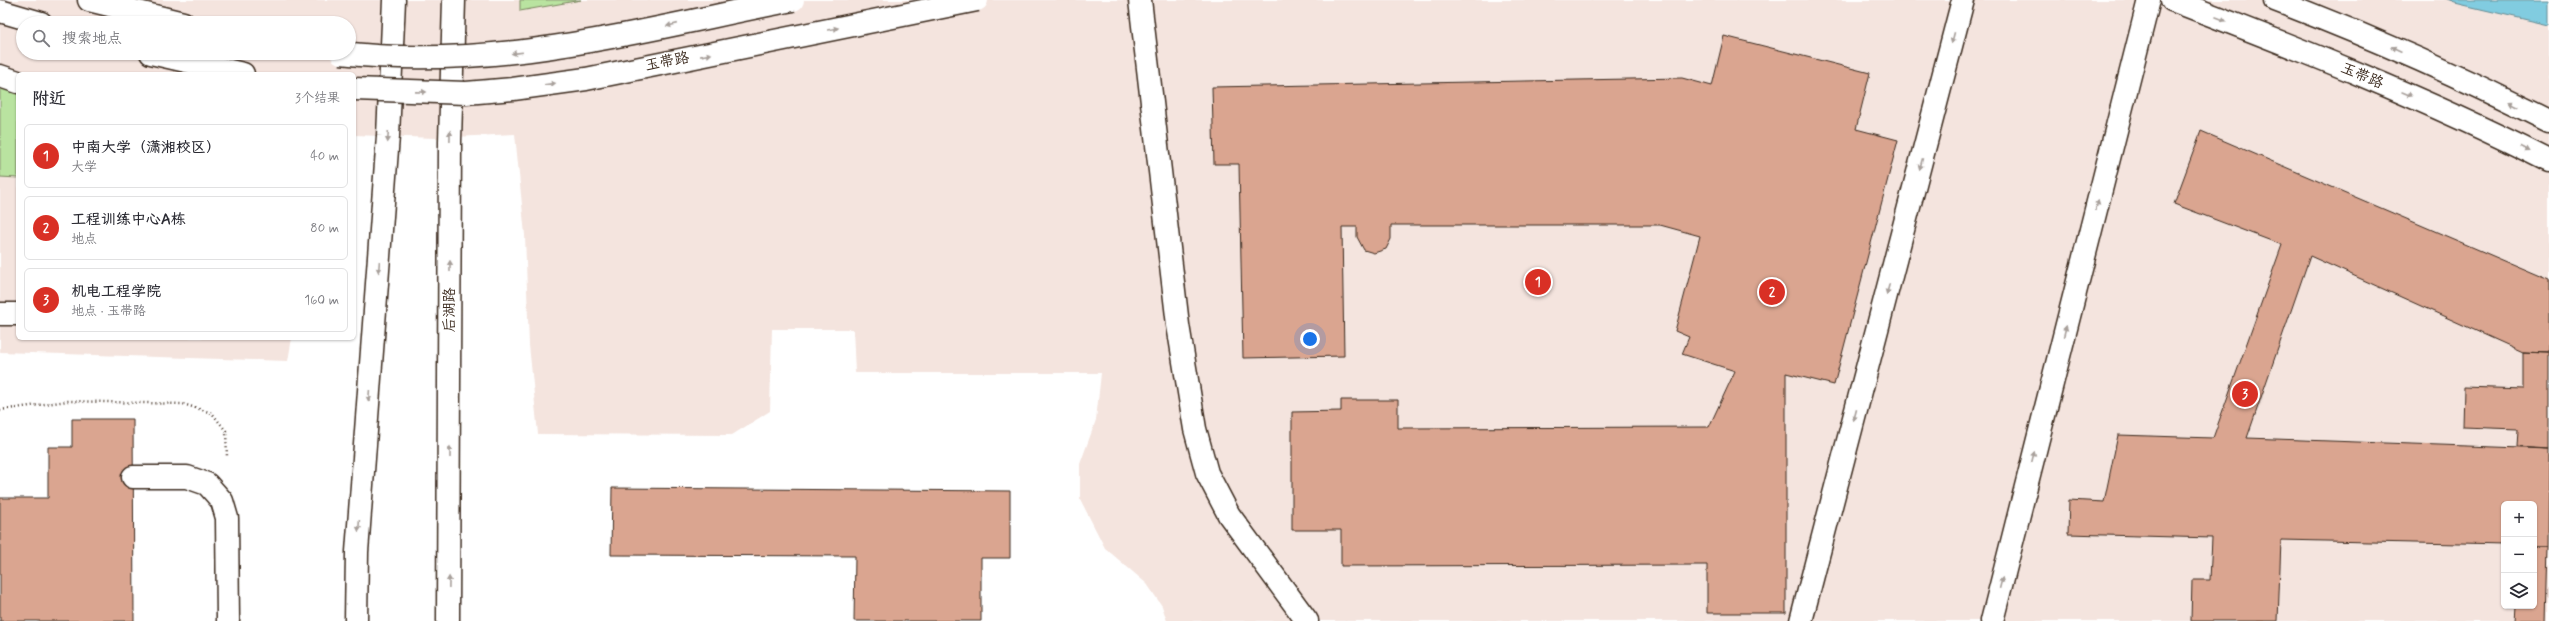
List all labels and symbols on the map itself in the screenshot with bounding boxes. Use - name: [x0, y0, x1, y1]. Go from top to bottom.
- one-way arrow: [2216, 16, 2228, 22]
- one-way arrow: [666, 23, 678, 29]
- one-way arrow: [827, 26, 839, 32]
- one-way arrow: [1950, 32, 1956, 44]
- one-way arrow: [2391, 46, 2402, 52]
- street label: 玉带路: [643, 48, 691, 76]
- one-way arrow: [511, 49, 523, 56]
- one-way arrow: [699, 51, 712, 57]
- street label: 玉带路: [2337, 58, 2387, 94]
- one-way arrow: [544, 81, 556, 87]
- one-way arrow: [415, 89, 427, 96]
- one-way arrow: [2401, 91, 2412, 97]
- one-way arrow: [2508, 101, 2520, 107]
- one-way arrow: [447, 129, 453, 142]
- one-way arrow: [385, 131, 392, 143]
- one-way arrow: [2519, 145, 2530, 152]
- one-way arrow: [1917, 157, 1923, 170]
- one-way arrow: [2094, 199, 2100, 211]
- one-way arrow: [447, 259, 453, 272]
- one-way arrow: [375, 261, 382, 273]
- pin: 1: [1525, 267, 1551, 297]
- pin: 2: [1759, 277, 1785, 307]
- one-way arrow: [1884, 283, 1890, 296]
- street label: 后湖路: [440, 287, 460, 333]
- one-way arrow: [2062, 325, 2068, 337]
- your location: [1300, 329, 1320, 349]
- pin: 3: [2232, 379, 2258, 409]
- one-way arrow: [365, 390, 372, 402]
- one-way arrow: [1852, 409, 1858, 421]
- one-way arrow: [447, 445, 453, 458]
- one-way arrow: [2031, 451, 2037, 463]
- one-way arrow: [356, 520, 363, 532]
- one-way arrow: [446, 575, 452, 588]
- one-way arrow: [1999, 577, 2005, 589]

